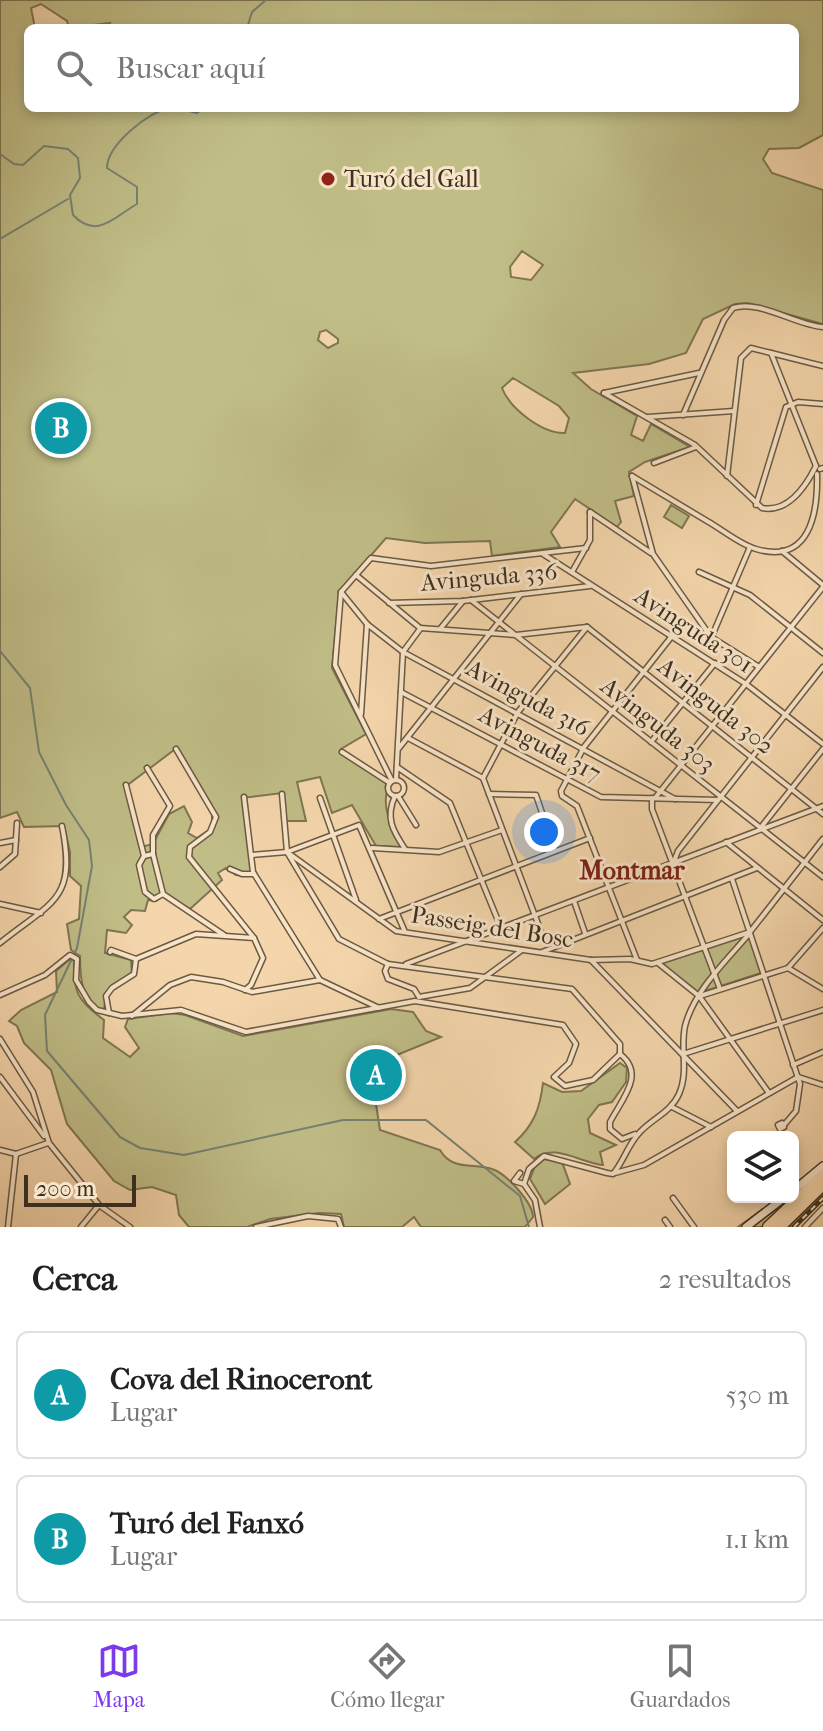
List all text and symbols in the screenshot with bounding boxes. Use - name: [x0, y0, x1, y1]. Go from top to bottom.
- search box: [24, 24, 799, 112]
- icon: search: [52, 46, 96, 90]
- text: Buscar aquí: [116, 51, 265, 86]
- place label: Turó del Gall: [344, 165, 479, 193]
- marker: Turó del Gall: [319, 170, 337, 188]
- pin: B: [35, 398, 87, 458]
- street label: Avinguda 336: [419, 557, 559, 597]
- street label: Avinguda 301: [629, 581, 759, 679]
- street label: Avinguda 302: [652, 651, 780, 760]
- street label: Avinguda 316: [461, 653, 595, 743]
- street label: Avinguda 303: [595, 671, 721, 778]
- street label: Avinguda 317: [473, 700, 606, 788]
- your location: [524, 812, 564, 852]
- district label: Montmar: [579, 855, 686, 886]
- street label: Passeig del Bosc: [409, 900, 575, 954]
- pin: A: [350, 1045, 402, 1105]
- map controls: [727, 1131, 799, 1203]
- button: layers: [727, 1131, 799, 1203]
- scale bar: [24, 1171, 136, 1207]
- text: 200 m: [36, 1176, 95, 1202]
- text: Cerca: [32, 1259, 117, 1299]
- text: 2 resultados: [659, 1264, 791, 1295]
- text: Cova del Rinoceront: [110, 1362, 372, 1397]
- text: A: [52, 1380, 68, 1411]
- text: 530 m: [726, 1380, 789, 1411]
- text: Lugar: [110, 1397, 177, 1428]
- text: Turó del Fanxó: [110, 1506, 304, 1541]
- text: B: [52, 1524, 68, 1555]
- text: 1.1 km: [725, 1524, 789, 1555]
- text: Lugar: [110, 1541, 177, 1572]
- tab: Mapa: [93, 1639, 145, 1713]
- tab: Cómo llegar: [330, 1639, 444, 1713]
- tab: Guardados: [630, 1639, 730, 1713]

